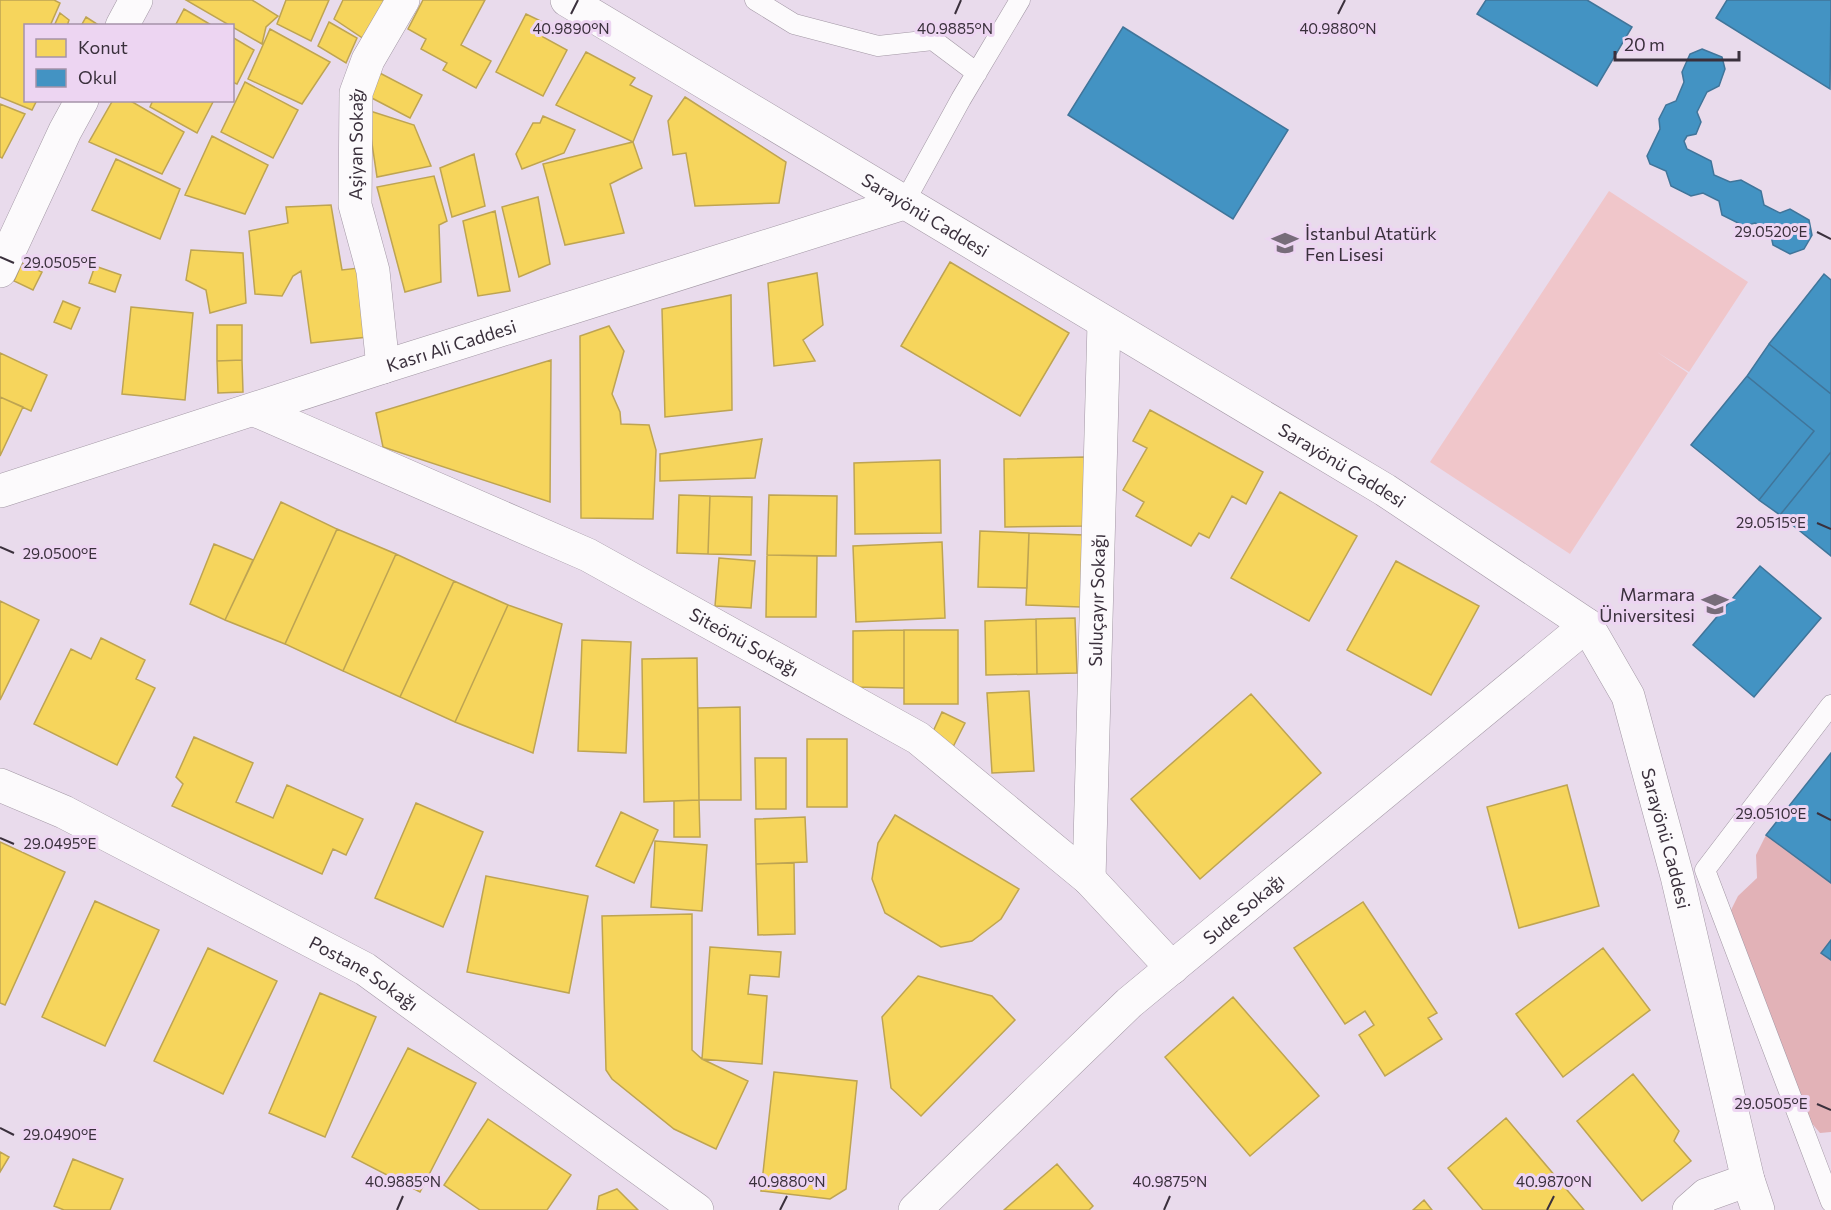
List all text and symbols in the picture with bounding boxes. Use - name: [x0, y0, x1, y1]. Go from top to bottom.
- text: 40.9890°N: [532, 19, 610, 37]
- text: 40.9885°N: [917, 19, 993, 37]
- text: 40.9880°N: [1299, 19, 1377, 37]
- legend: [24, 24, 234, 102]
- scale bar: [1615, 24, 1740, 62]
- text: 20 m: [1624, 33, 1665, 55]
- text: Konut: [78, 36, 128, 58]
- text: Okul: [78, 66, 117, 88]
- street label: Aşiyan Sokağı: [344, 84, 368, 200]
- street label: Sarayönü Caddesi: [858, 168, 993, 261]
- place label: İstanbul Atatürk Fen Lisesi: [1305, 222, 1437, 265]
- text: 29.0520°E: [1735, 222, 1807, 240]
- school or university icon: İstanbul Atatürk Fen Lisesi: [1270, 228, 1300, 258]
- text: 29.0505°E: [23, 253, 97, 271]
- street label: Kasrı Ali Caddesi: [383, 315, 519, 376]
- street label: Sarayönü Caddesi: [1275, 418, 1410, 512]
- text: 29.0515°E: [1736, 513, 1806, 531]
- street label: Suluçayır Sokağı: [1084, 533, 1109, 667]
- text: 29.0500°E: [23, 544, 97, 562]
- place label: Marmara Üniversitesi: [1599, 583, 1695, 626]
- school or university icon: Marmara Üniversitesi: [1700, 589, 1730, 619]
- street label: Siteönü Sokağı: [686, 603, 803, 681]
- street label: Sarayönü Caddesi: [1637, 766, 1695, 911]
- text: 29.0510°E: [1736, 804, 1807, 822]
- text: 29.0495°E: [24, 834, 97, 852]
- street label: Sude Sokağı: [1198, 869, 1288, 949]
- street label: Postane Sokağı: [306, 931, 423, 1015]
- text: 29.0505°E: [1734, 1094, 1808, 1112]
- text: 29.0490°E: [23, 1125, 97, 1143]
- text: 40.9885°N: [365, 1172, 441, 1190]
- text: 40.9880°N: [748, 1172, 826, 1190]
- text: 40.9875°N: [1133, 1172, 1207, 1190]
- text: 40.9870°N: [1516, 1172, 1592, 1190]

